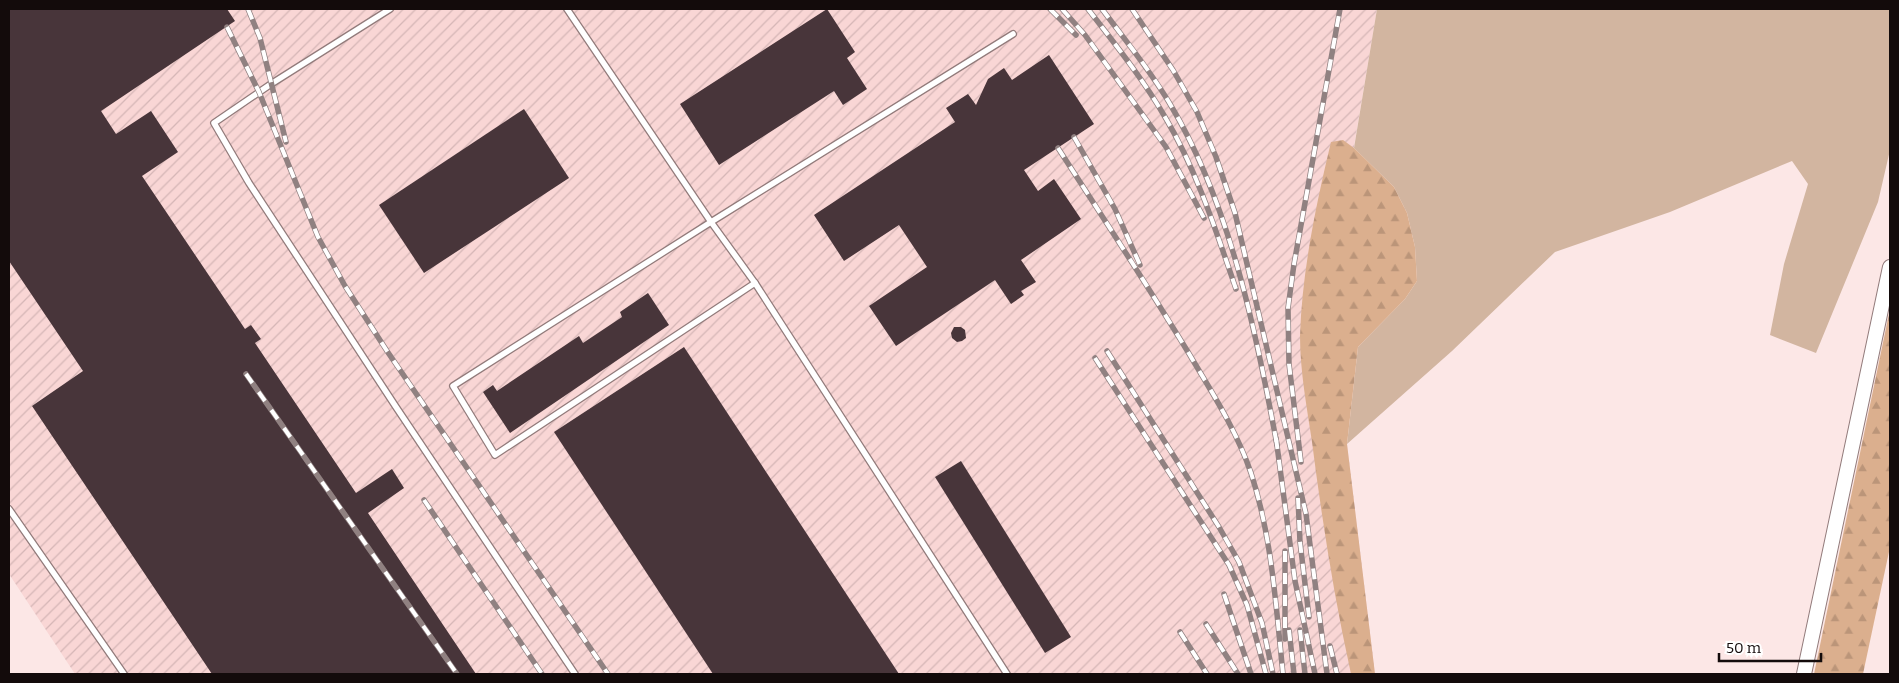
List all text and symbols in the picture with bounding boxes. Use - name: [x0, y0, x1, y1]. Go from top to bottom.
- scale bar: [1719, 630, 1822, 662]
- text: 50 m: [1726, 639, 1762, 657]

